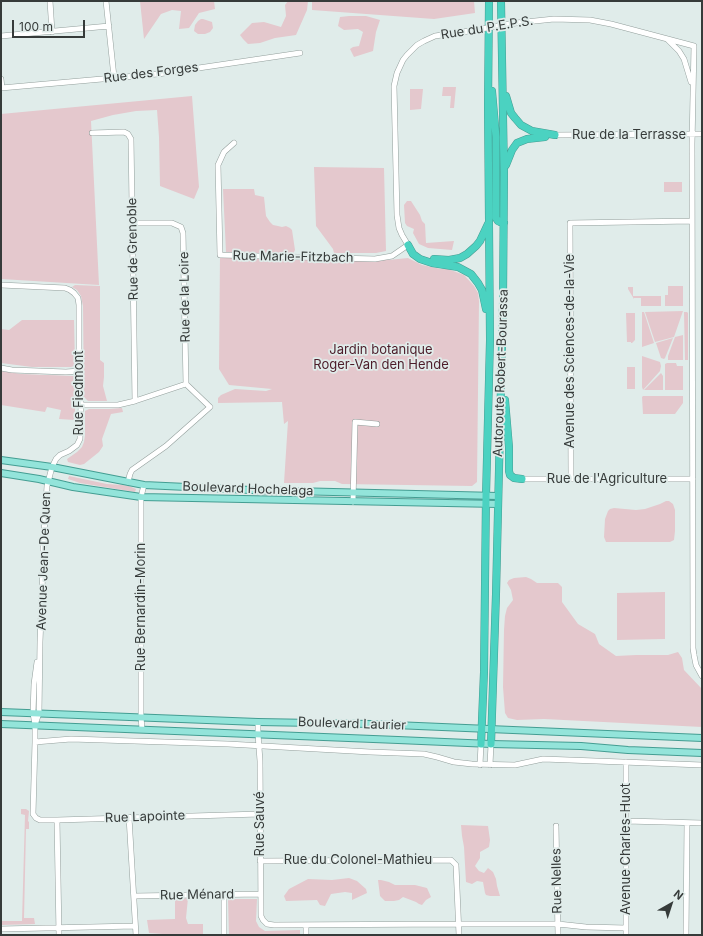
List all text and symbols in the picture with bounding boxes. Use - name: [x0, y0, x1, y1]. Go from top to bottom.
- scale bar: [14, 12, 87, 38]
- street label: Rue du P.E.P.S.: [440, 13, 534, 43]
- text: 100 m: [19, 19, 53, 34]
- street label: Rue des Forges: [103, 59, 199, 87]
- street label: Rue de la Terrasse: [572, 127, 686, 143]
- street label: Rue de Grenoble: [124, 198, 142, 300]
- street label: Rue Marie-Fitzbach: [232, 248, 354, 266]
- street label: Rue de la Loire: [176, 251, 194, 343]
- street label: Avenue des Sciences-de-la-Vie: [562, 254, 578, 448]
- street label: Autoroute Robert-Bourassa: [490, 289, 512, 457]
- park label: Jardin botanique Roger-Van den Hende: [313, 342, 449, 373]
- street label: Rue Fiedmont: [71, 351, 87, 435]
- street label: Rue de l'Agriculture: [547, 471, 667, 487]
- street label: Boulevard Hochelaga: [182, 479, 314, 499]
- street label: Avenue Jean-De Quen: [34, 491, 54, 631]
- street label: Rue Bernardin-Morin: [133, 543, 149, 671]
- street label: Boulevard Laurier: [298, 714, 406, 734]
- street label: Avenue Charles-Huot: [618, 783, 634, 915]
- street label: Rue Sauvé: [252, 791, 268, 857]
- street label: Rue Lapointe: [105, 808, 185, 826]
- street label: Rue Nelles: [549, 848, 565, 914]
- street label: Rue du Colonel-Mathieu: [284, 852, 432, 868]
- north arrow: [651, 884, 691, 924]
- street label: Rue Ménard: [160, 887, 234, 903]
- text: N: [671, 887, 686, 903]

